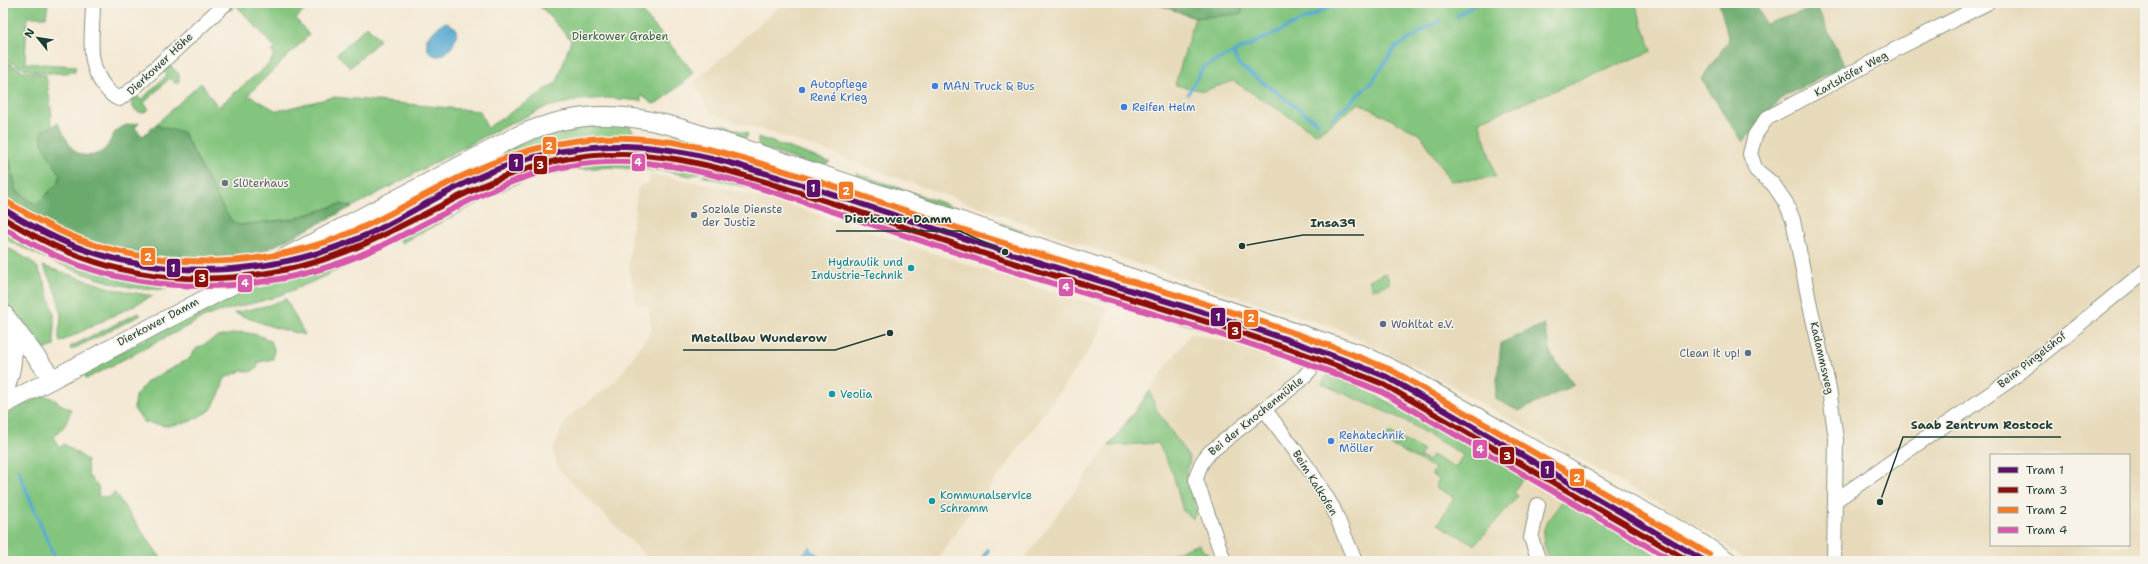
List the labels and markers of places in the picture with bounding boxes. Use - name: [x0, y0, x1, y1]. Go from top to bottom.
- place label: Autopflege René Krieg: [810, 77, 868, 105]
- place label: MAN Truck & Bus: [943, 79, 1035, 94]
- marker: MAN Truck & Bus: [930, 81, 940, 91]
- marker: Autopflege René Krieg: [797, 85, 807, 95]
- place label: Reifen Helm: [1132, 100, 1196, 115]
- marker: Reifen Helm: [1119, 102, 1129, 112]
- place label: Slüterhaus: [233, 176, 289, 191]
- marker: Slüterhaus: [220, 178, 230, 188]
- place label: Soziale Dienste der Justiz: [702, 202, 783, 230]
- callout: Dierkower Damm: [836, 207, 960, 231]
- marker: Soziale Dienste der Justiz: [689, 210, 699, 220]
- callout: Insa39: [1303, 211, 1364, 235]
- place label: Hydraulik und Industrie-Technik: [811, 255, 903, 283]
- marker: Hydraulik und Industrie-Technik: [906, 263, 916, 273]
- place label: Wohltat e.V.: [1391, 317, 1454, 332]
- marker: Wohltat e.V.: [1378, 319, 1388, 329]
- callout: Metallbau Wunderow: [683, 326, 835, 350]
- place label: Clean it up!: [1679, 346, 1740, 361]
- marker: Clean it up!: [1743, 348, 1753, 358]
- place label: Veolia: [840, 387, 872, 402]
- marker: Veolia: [827, 389, 837, 399]
- callout: Saab Zentrum Rostock: [1903, 413, 2061, 437]
- place label: Rehatechnik Möller: [1339, 428, 1404, 456]
- marker: Rehatechnik Möller: [1326, 436, 1336, 446]
- place label: Kommunalservice Schramm: [940, 488, 1032, 516]
- marker: Kommunalservice Schramm: [927, 496, 937, 506]

